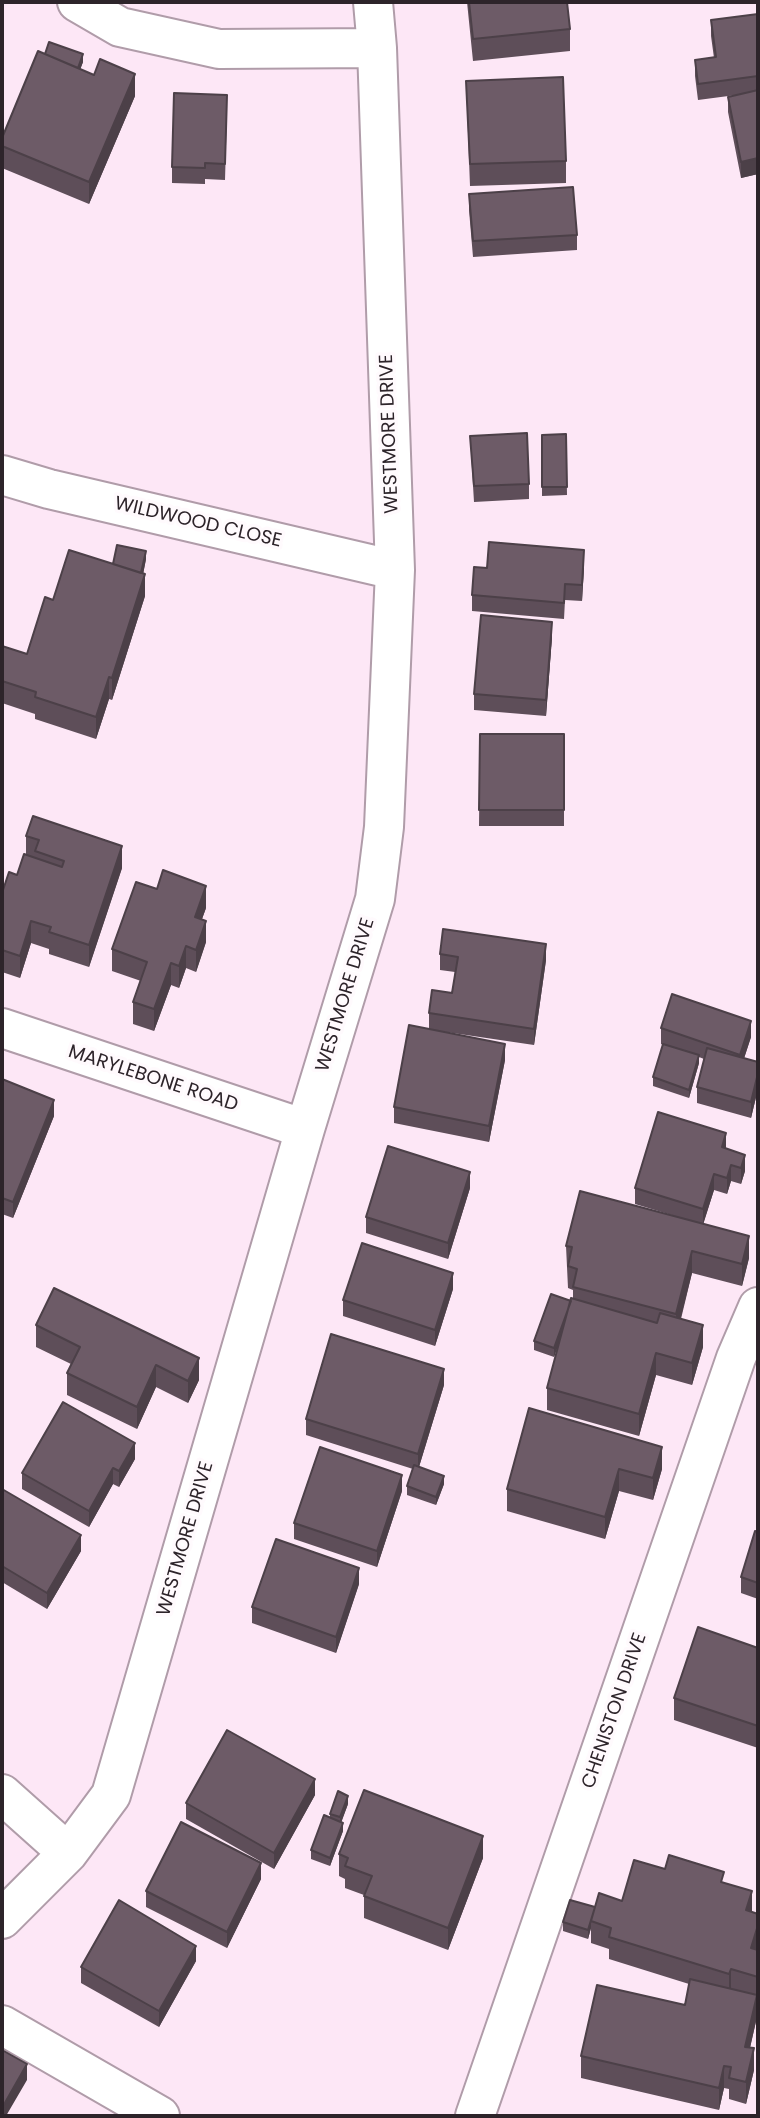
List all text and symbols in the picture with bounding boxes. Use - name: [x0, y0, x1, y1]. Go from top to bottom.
- street label: WESTMORE DRIVE: [376, 354, 404, 514]
- street label: WILDWOOD CLOSE: [112, 493, 284, 553]
- street label: WESTMORE DRIVE: [312, 915, 380, 1075]
- street label: MARYLEBONE ROAD: [65, 1041, 241, 1117]
- street label: WESTMORE DRIVE: [153, 1459, 219, 1619]
- street label: CHENISTON DRIVE: [578, 1630, 652, 1792]

